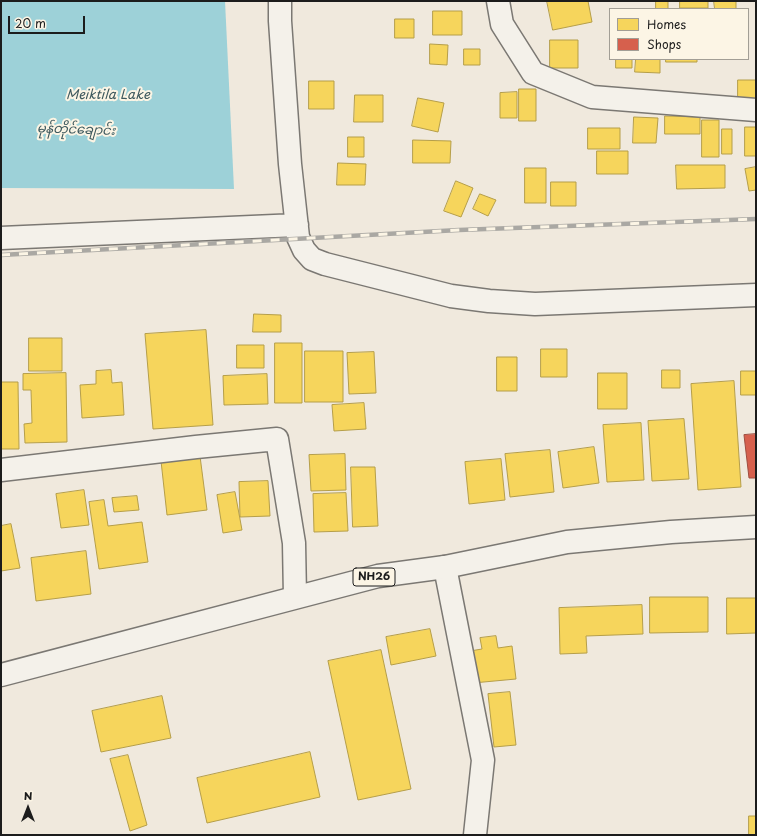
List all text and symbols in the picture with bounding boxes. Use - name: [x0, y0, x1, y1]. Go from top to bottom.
- scale bar: [10, 8, 87, 34]
- legend: [609, 8, 749, 60]
- text: 20 m: [15, 14, 46, 32]
- text: Homes: [647, 15, 686, 33]
- text: Shops: [647, 35, 681, 53]
- water label: Meiktila Lake: [66, 87, 150, 103]
- water label: မုန်တိုင်ချောင်း: [37, 121, 115, 139]
- road number: NH26: [353, 568, 395, 586]
- text: N: [24, 787, 32, 804]
- north arrow: [8, 788, 48, 828]

